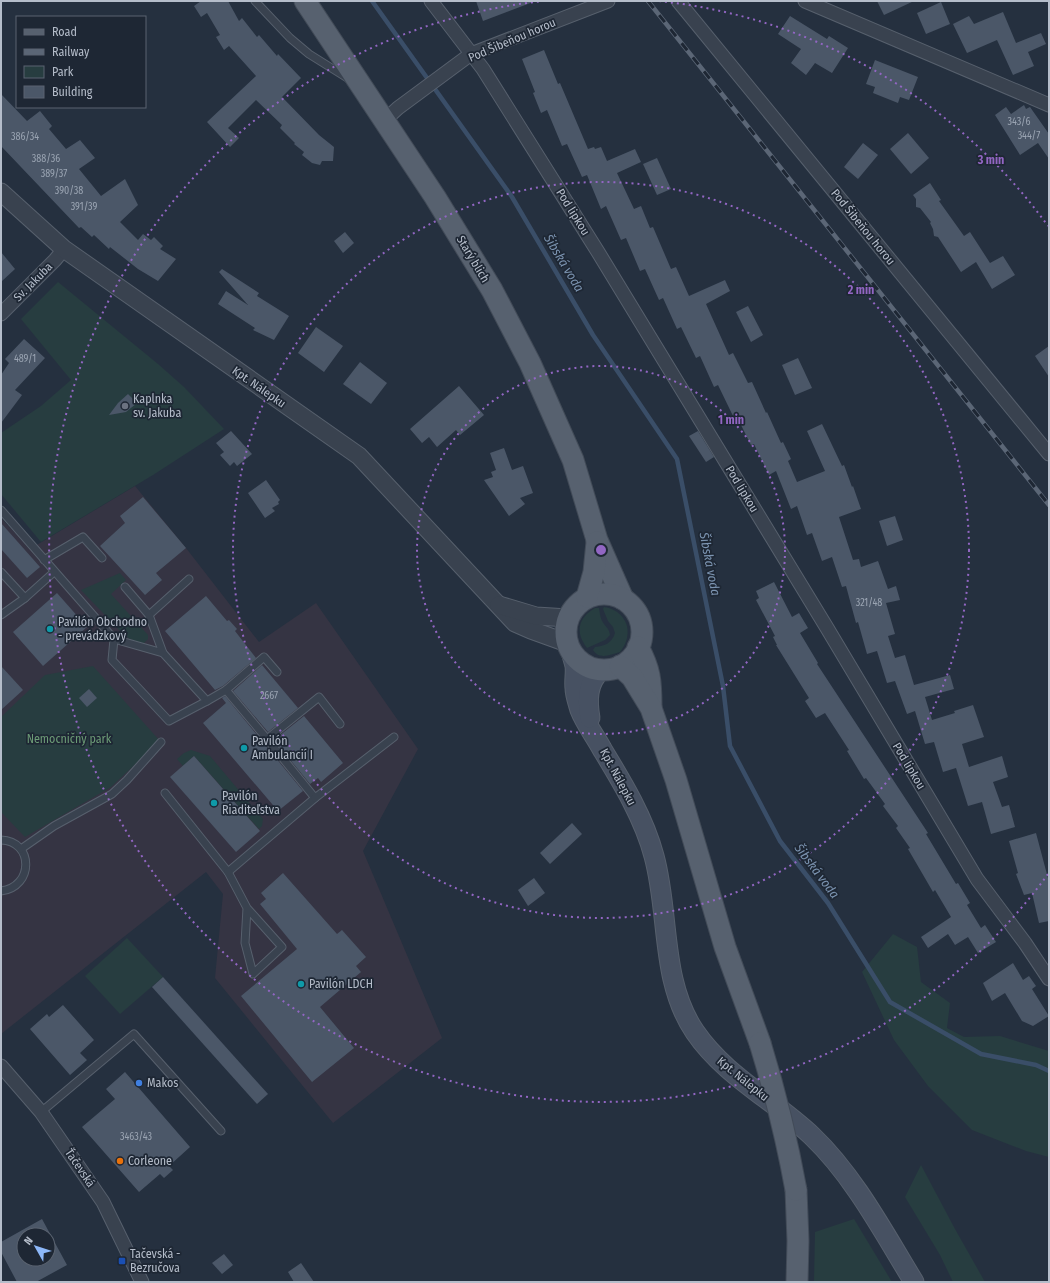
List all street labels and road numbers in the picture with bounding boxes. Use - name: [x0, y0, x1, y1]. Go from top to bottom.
- street label: Pod Šibeňou horou: [466, 14, 558, 65]
- street label: Pod lipkou: [553, 186, 593, 238]
- street label: Pod Šibeňou horou: [828, 186, 899, 268]
- street label: Starý blich: [454, 233, 492, 285]
- street label: Sv. Jakuba: [11, 260, 55, 304]
- street label: Kpt. Nálepku: [229, 363, 289, 411]
- street label: Pod lipkou: [723, 463, 761, 515]
- street label: Pod lipkou: [890, 740, 928, 792]
- street label: Kpt. Nálepku: [597, 746, 639, 808]
- street label: Kpt. Nálepku: [714, 1054, 772, 1104]
- street label: Ťačevská: [62, 1146, 99, 1190]

